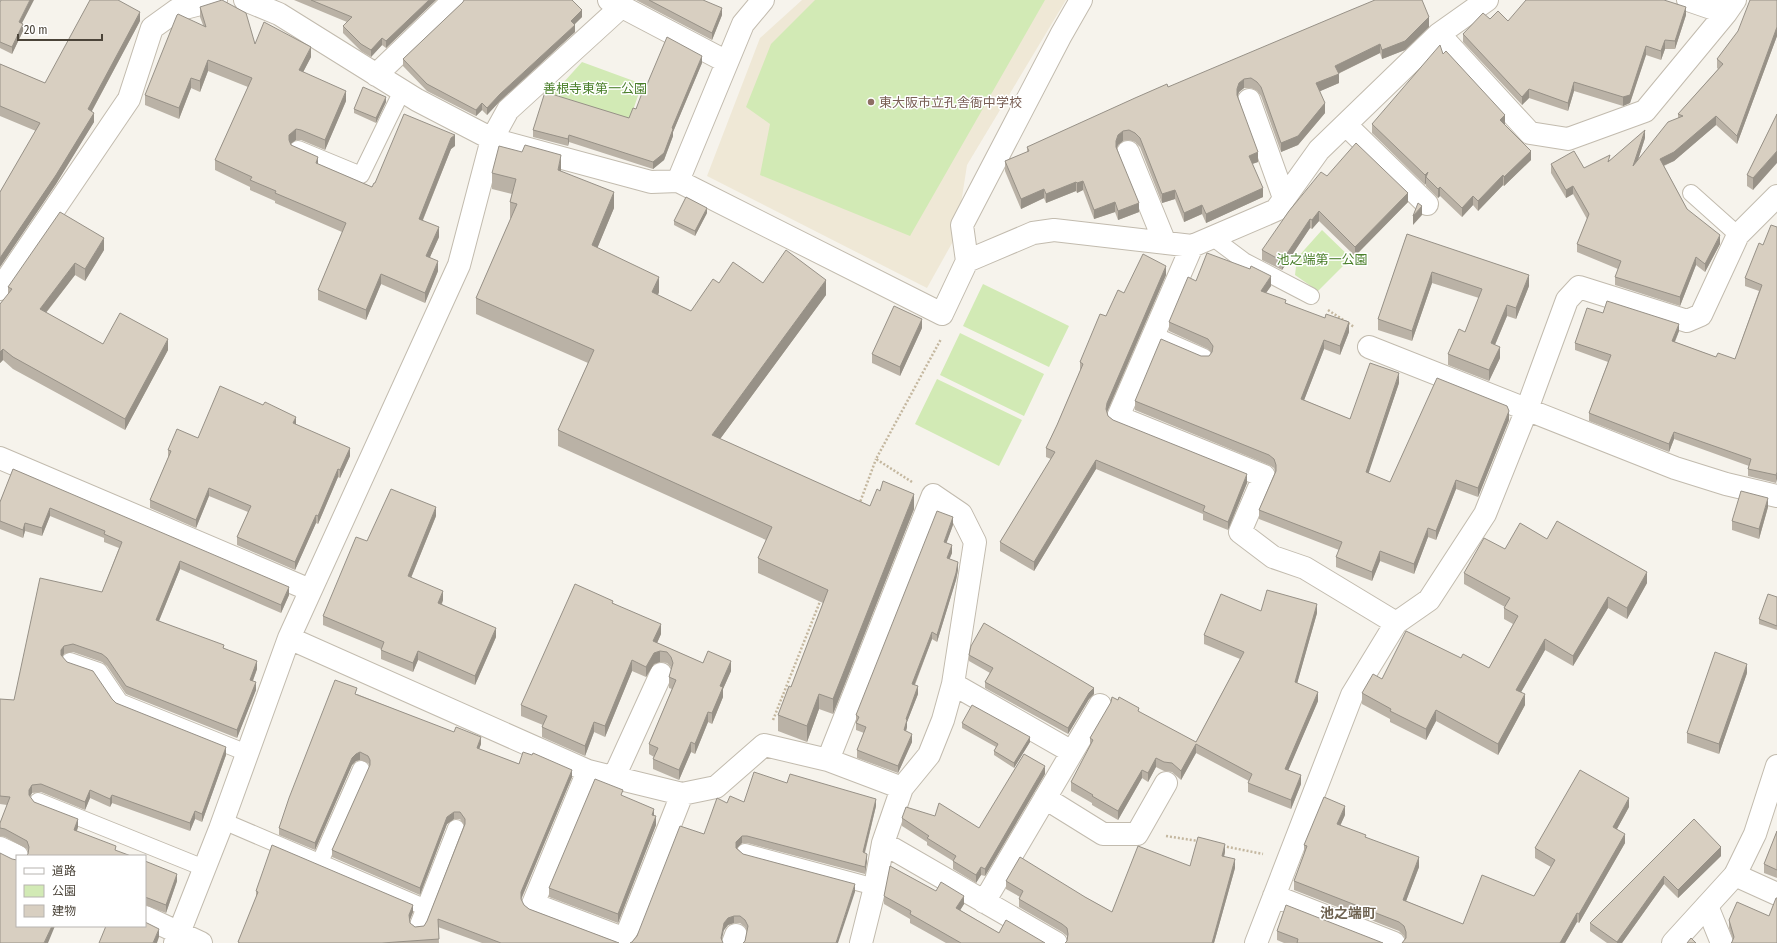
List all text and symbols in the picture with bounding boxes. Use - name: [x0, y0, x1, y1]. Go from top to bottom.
- scale bar: [18, 16, 102, 42]
- text: 20 m: [24, 23, 48, 37]
- park label: 善根寺東第一公園: [543, 81, 647, 96]
- place label: 東大阪市立孔舎衙中学校: [879, 95, 1022, 110]
- marker: 東大阪市立孔舎衙中学校: [866, 97, 876, 107]
- park label: 池之端第一公園: [1276, 252, 1368, 267]
- legend: [16, 855, 146, 927]
- text: 道路: [52, 864, 76, 878]
- text: 公園: [52, 884, 76, 898]
- text: 建物: [52, 904, 76, 918]
- district label: 池之端町: [1320, 905, 1376, 922]

